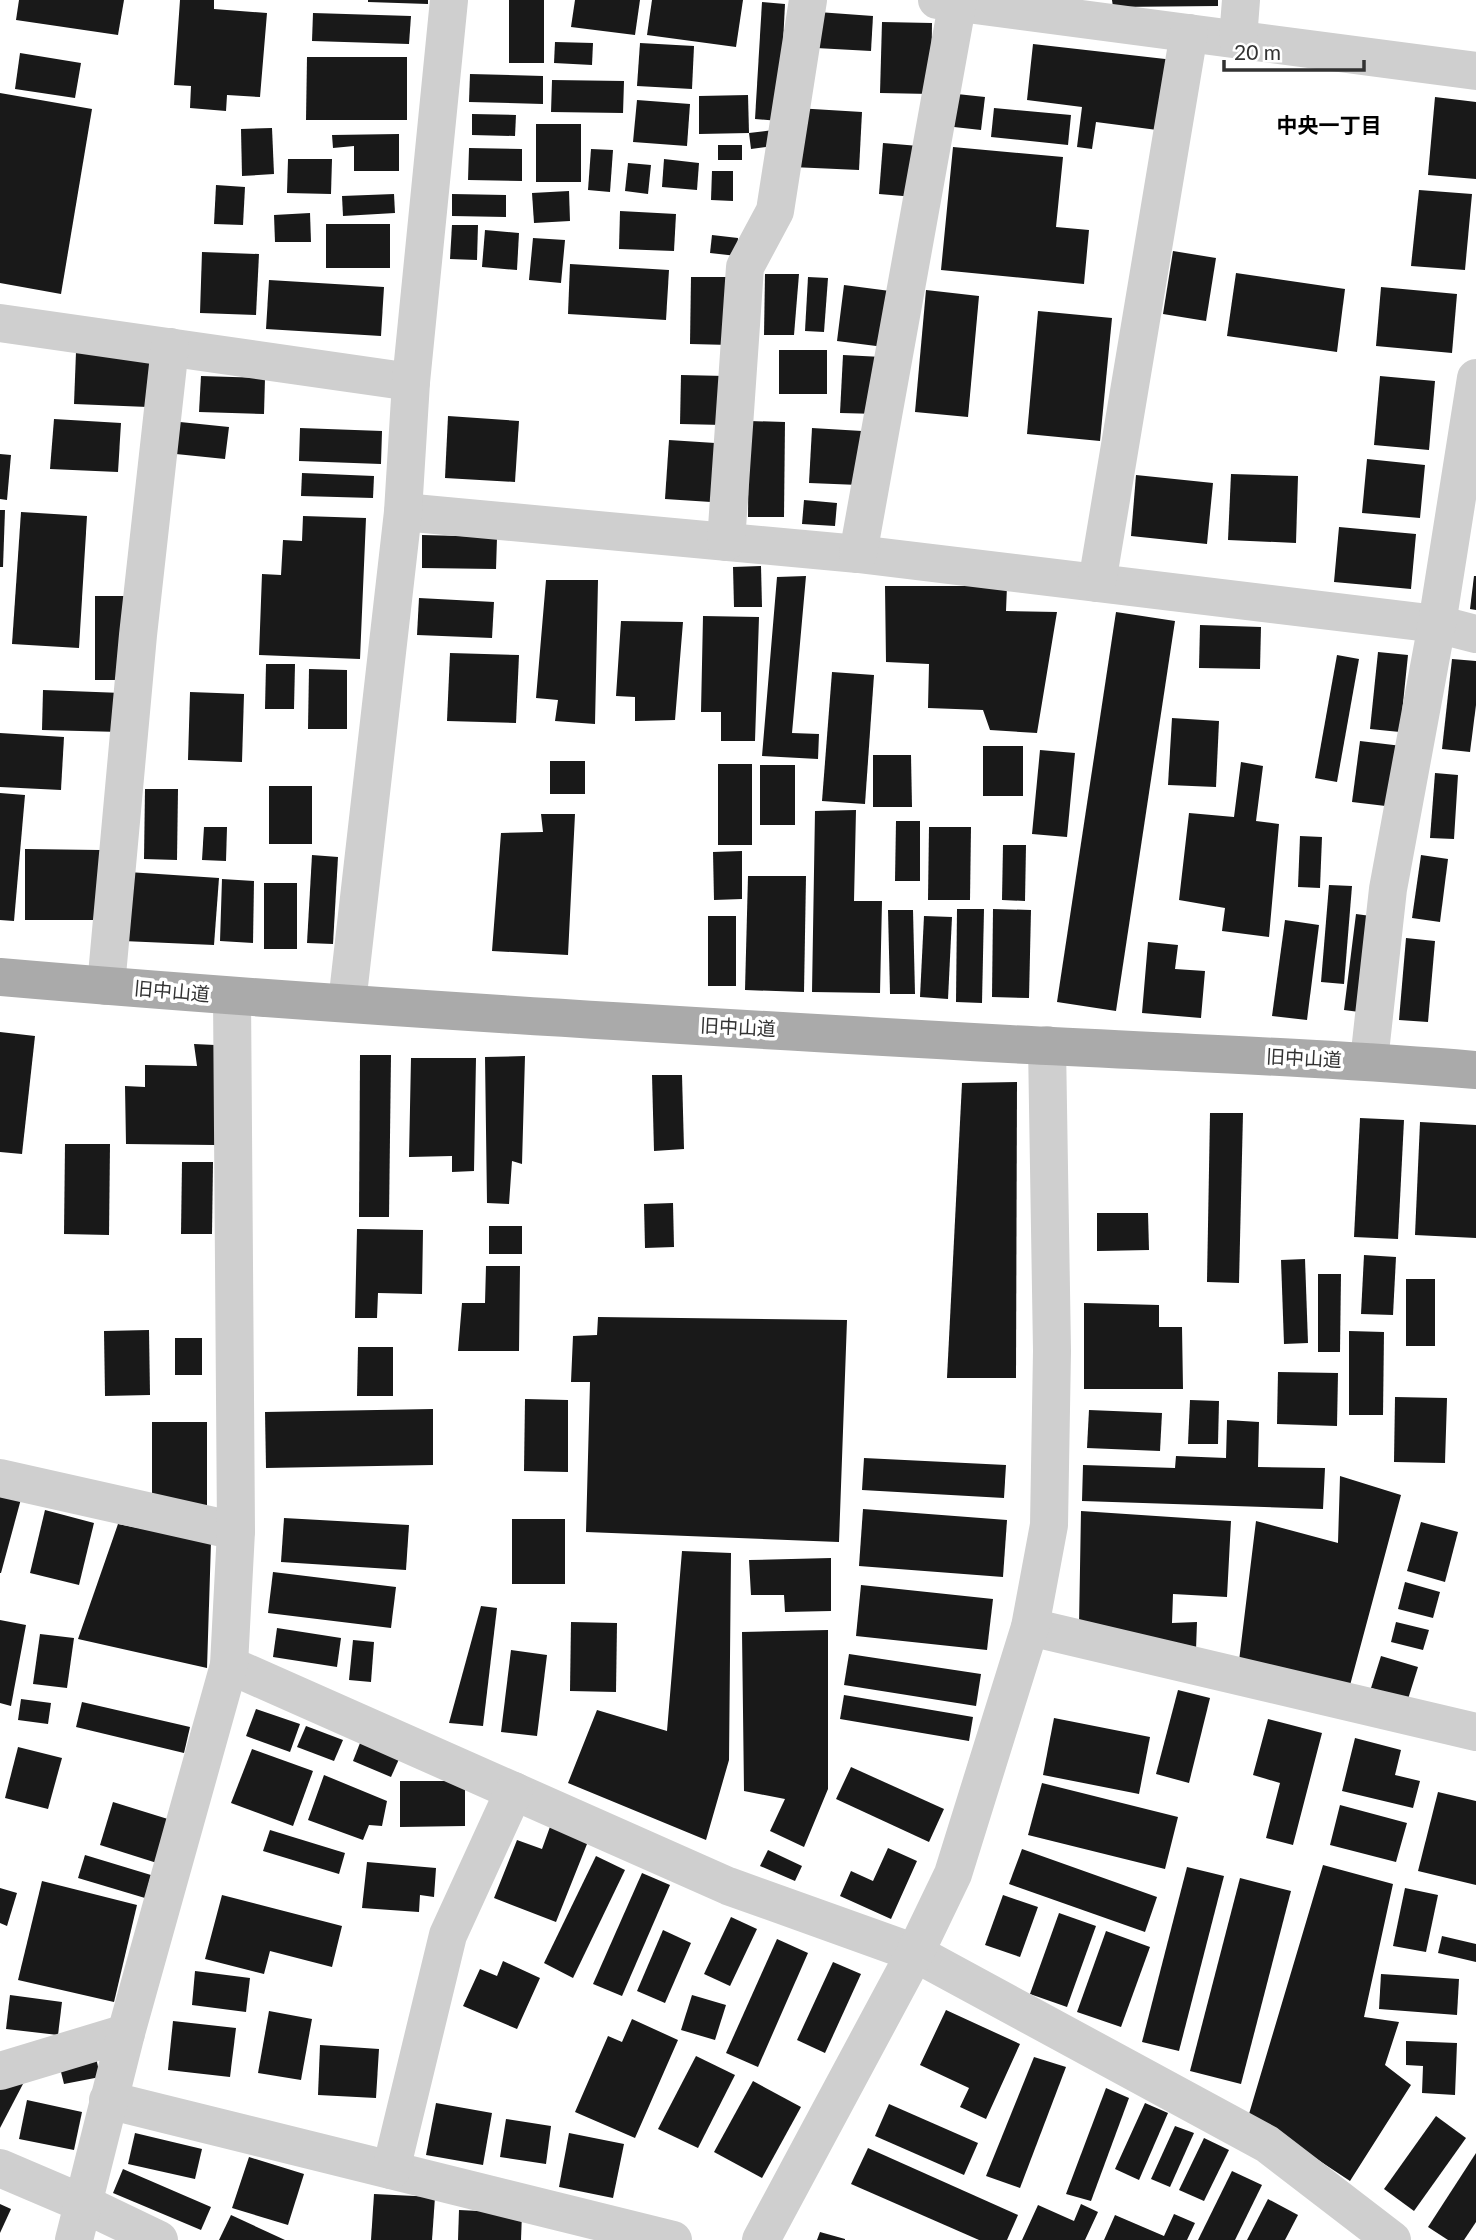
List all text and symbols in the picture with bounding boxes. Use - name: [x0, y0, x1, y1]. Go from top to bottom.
- scale bar: [1224, 28, 1364, 72]
- text: 20 m: [1234, 39, 1281, 64]
- district label: 中央一丁目: [1277, 112, 1382, 137]
- street label: 旧中山道: [133, 976, 211, 1005]
- street label: 旧中山道: [699, 1013, 777, 1040]
- street label: 旧中山道: [1265, 1044, 1343, 1071]

